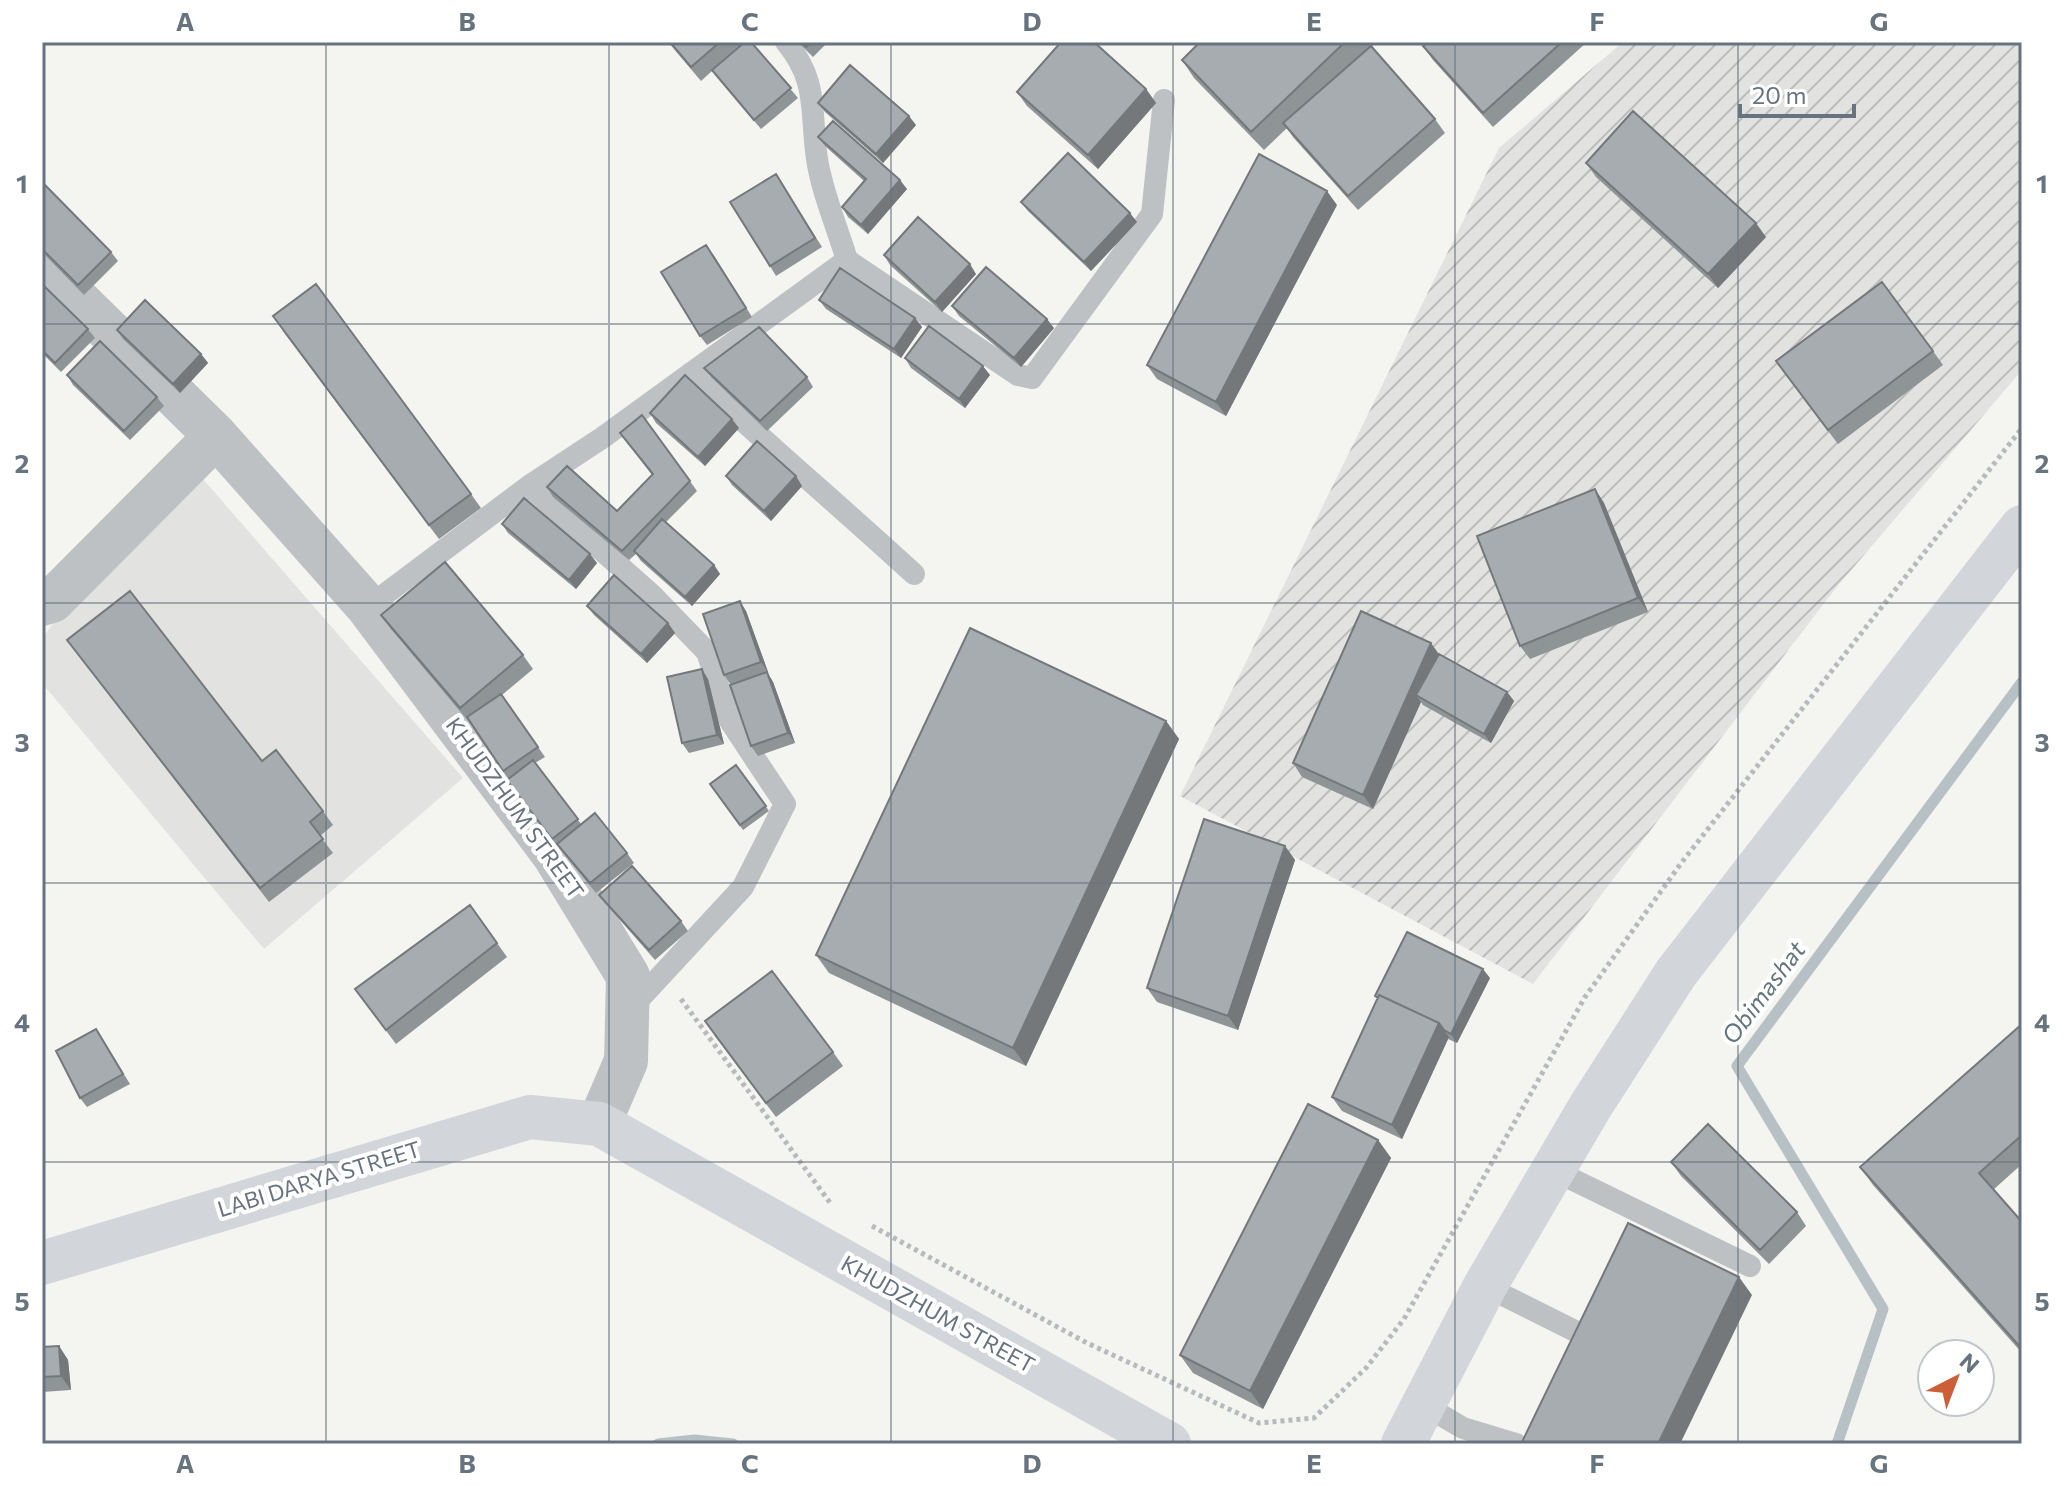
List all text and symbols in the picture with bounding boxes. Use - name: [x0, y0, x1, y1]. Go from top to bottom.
- text: A: [176, 5, 195, 36]
- text: B: [458, 5, 476, 36]
- text: C: [741, 5, 759, 36]
- text: D: [1022, 5, 1042, 36]
- text: E: [1306, 5, 1322, 36]
- text: F: [1589, 5, 1605, 36]
- text: G: [1870, 5, 1888, 36]
- scale bar: [1740, 68, 1854, 118]
- text: 20 m: [1752, 80, 1806, 109]
- text: 1: [16, 167, 28, 198]
- text: 1: [2036, 167, 2048, 198]
- text: 2: [15, 447, 29, 478]
- text: 2: [2035, 447, 2049, 478]
- street label: KHUDZHUM STREET: [441, 712, 590, 903]
- text: 3: [14, 726, 30, 757]
- text: 3: [2034, 726, 2050, 757]
- water label: Obimashat: [1715, 934, 1811, 1049]
- text: 4: [14, 1006, 30, 1037]
- text: 4: [2034, 1006, 2050, 1037]
- street label: LABI DARYA STREET: [214, 1135, 424, 1222]
- street label: KHUDZHUM STREET: [837, 1249, 1040, 1378]
- text: 5: [14, 1285, 30, 1316]
- text: 5: [2034, 1285, 2050, 1316]
- north arrow: [1916, 1338, 1996, 1418]
- text: N: [1955, 1347, 1985, 1378]
- text: A: [176, 1447, 195, 1478]
- text: B: [458, 1447, 476, 1478]
- text: C: [741, 1447, 759, 1478]
- text: D: [1022, 1447, 1042, 1478]
- text: E: [1306, 1447, 1322, 1478]
- text: F: [1589, 1447, 1605, 1478]
- text: G: [1870, 1447, 1888, 1478]

